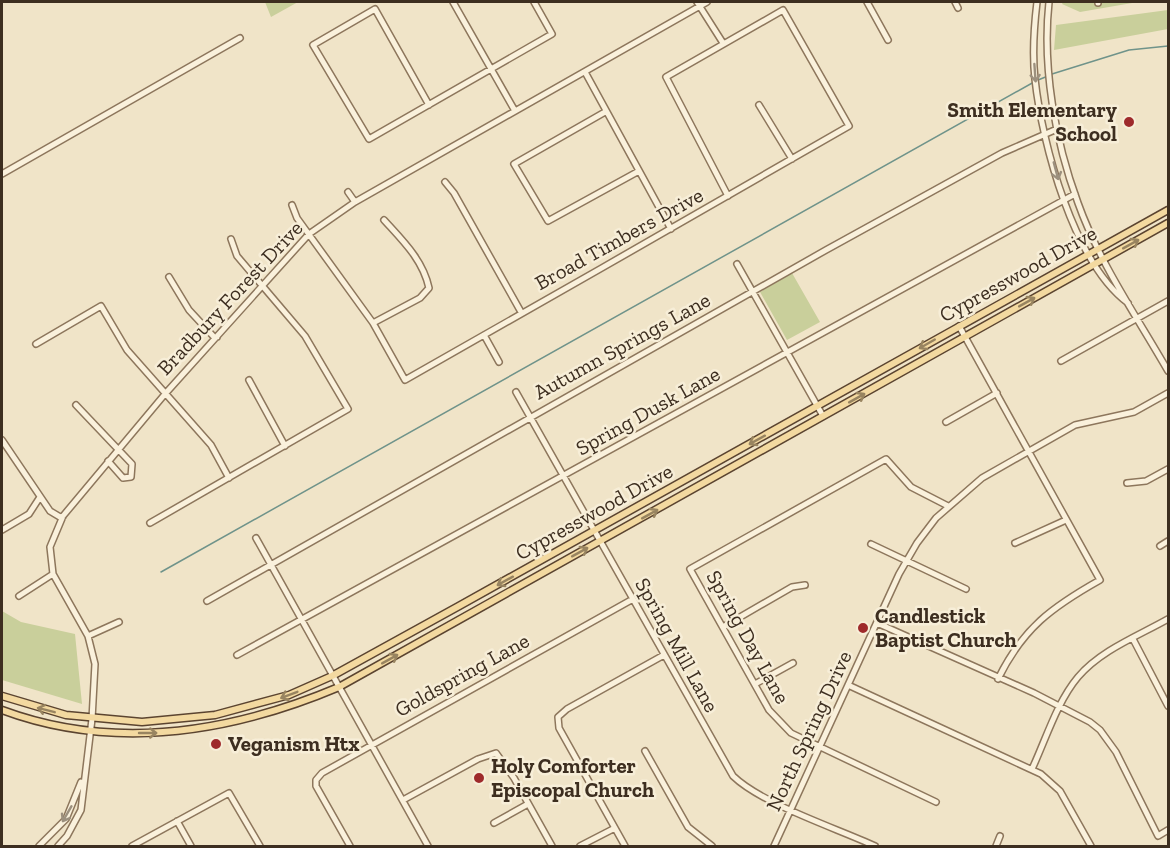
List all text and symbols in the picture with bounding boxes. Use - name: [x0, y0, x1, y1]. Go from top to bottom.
- one-way arrow: [1030, 63, 1041, 83]
- place label: Smith Elementary School: [947, 97, 1117, 146]
- marker: Smith Elementary School: [1122, 115, 1136, 129]
- one-way arrow: [1051, 161, 1062, 180]
- street label: Broad Timbers Drive: [530, 182, 707, 295]
- street label: Bradbury Forest Drive: [152, 215, 308, 380]
- street label: Cypresswood Drive: [935, 220, 1101, 327]
- one-way arrow: [1121, 238, 1139, 249]
- street label: Autumn Springs Lane: [529, 287, 715, 404]
- one-way arrow: [1018, 296, 1035, 308]
- one-way arrow: [919, 338, 936, 350]
- street label: Spring Dusk Lane: [571, 361, 724, 460]
- one-way arrow: [848, 391, 865, 403]
- one-way arrow: [749, 434, 766, 446]
- street label: Cypresswood Drive: [511, 458, 677, 565]
- one-way arrow: [641, 507, 658, 519]
- one-way arrow: [570, 546, 588, 557]
- street label: Spring Day Lane: [701, 566, 795, 708]
- street label: Spring Mill Lane: [630, 573, 725, 716]
- one-way arrow: [497, 575, 514, 587]
- place label: Candlestick Baptist Church: [875, 603, 1017, 652]
- marker: Candlestick Baptist Church: [856, 621, 870, 635]
- street label: Goldspring Lane: [390, 627, 533, 722]
- street label: North Spring Drive: [760, 647, 857, 815]
- one-way arrow: [381, 652, 398, 664]
- one-way arrow: [280, 690, 299, 701]
- one-way arrow: [37, 704, 56, 715]
- one-way arrow: [138, 728, 158, 739]
- place label: Veganism Htx: [228, 731, 360, 756]
- marker: Veganism Htx: [209, 737, 223, 751]
- place label: Holy Comforter Episcopal Church: [491, 753, 654, 802]
- marker: Holy Comforter Episcopal Church: [472, 771, 486, 785]
- one-way arrow: [61, 805, 73, 822]

